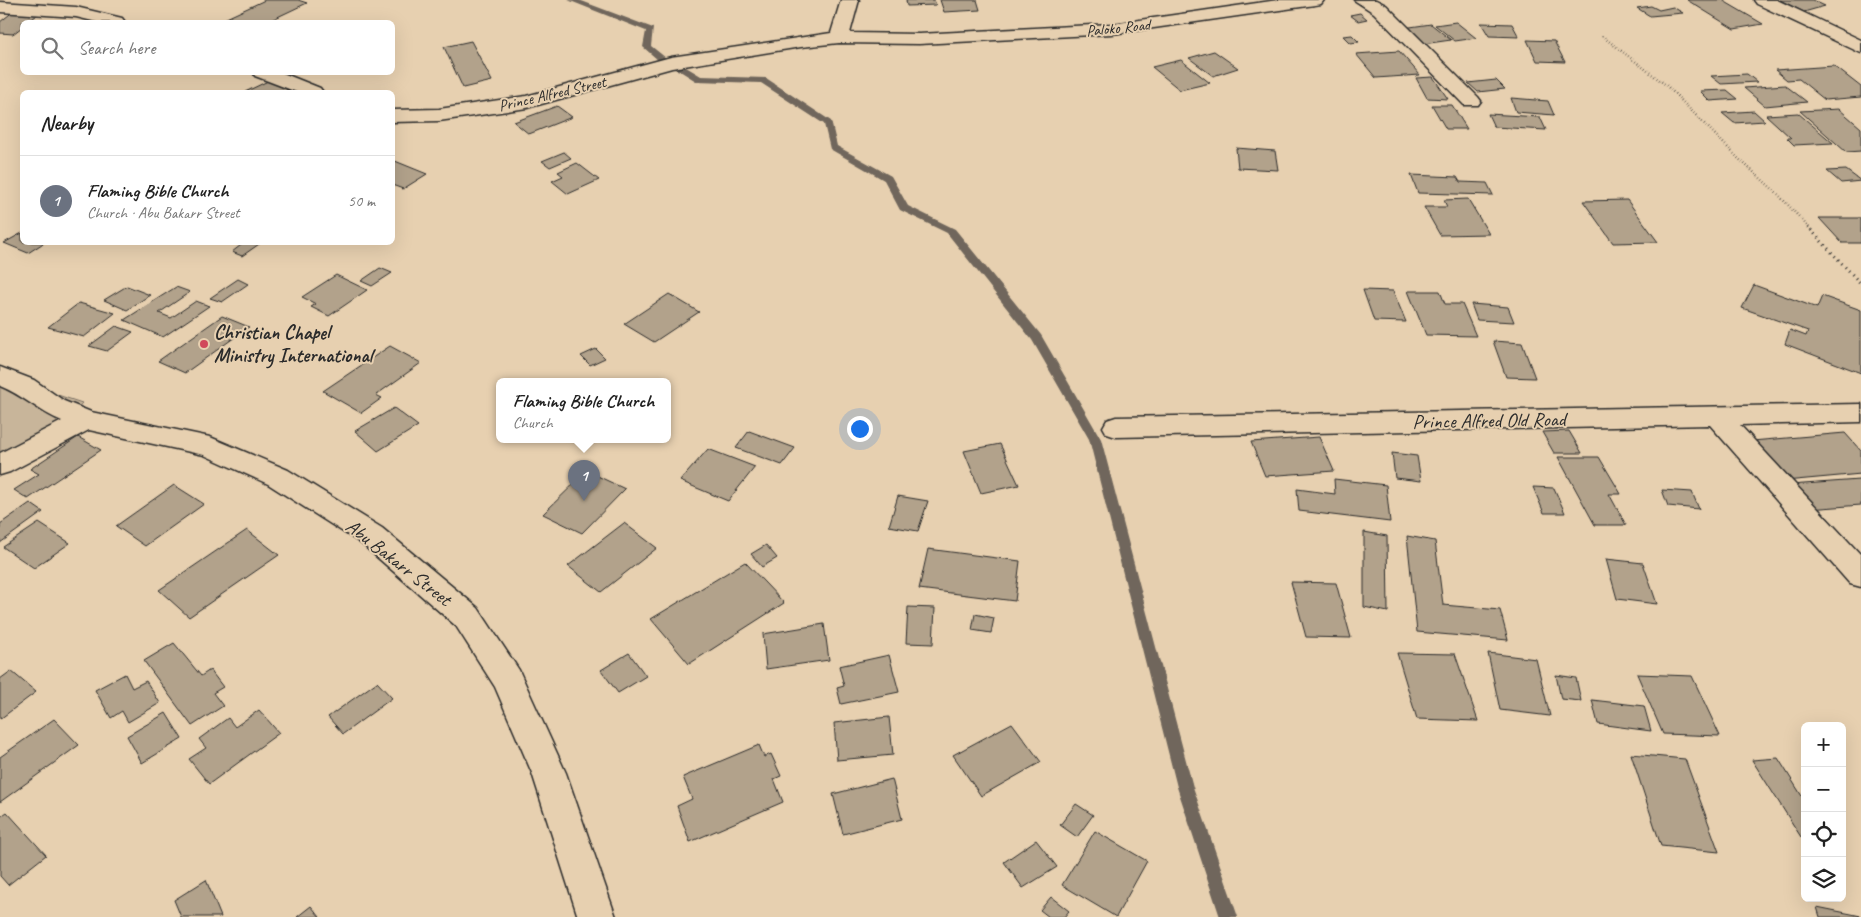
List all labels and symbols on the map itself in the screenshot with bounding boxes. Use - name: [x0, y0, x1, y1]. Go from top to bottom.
- street label: Paloko Road: [1085, 14, 1154, 41]
- street label: Prince Alfred Street: [497, 72, 609, 116]
- place label: Christian Chapel Ministry International: [214, 320, 376, 369]
- marker: Christian Chapel Ministry International: [198, 338, 210, 350]
- street label: Prince Alfred Old Road: [1412, 407, 1569, 434]
- your location: [847, 416, 873, 442]
- pin: 1: [568, 460, 600, 501]
- street label: Abu Bakarr Street: [341, 513, 458, 613]

